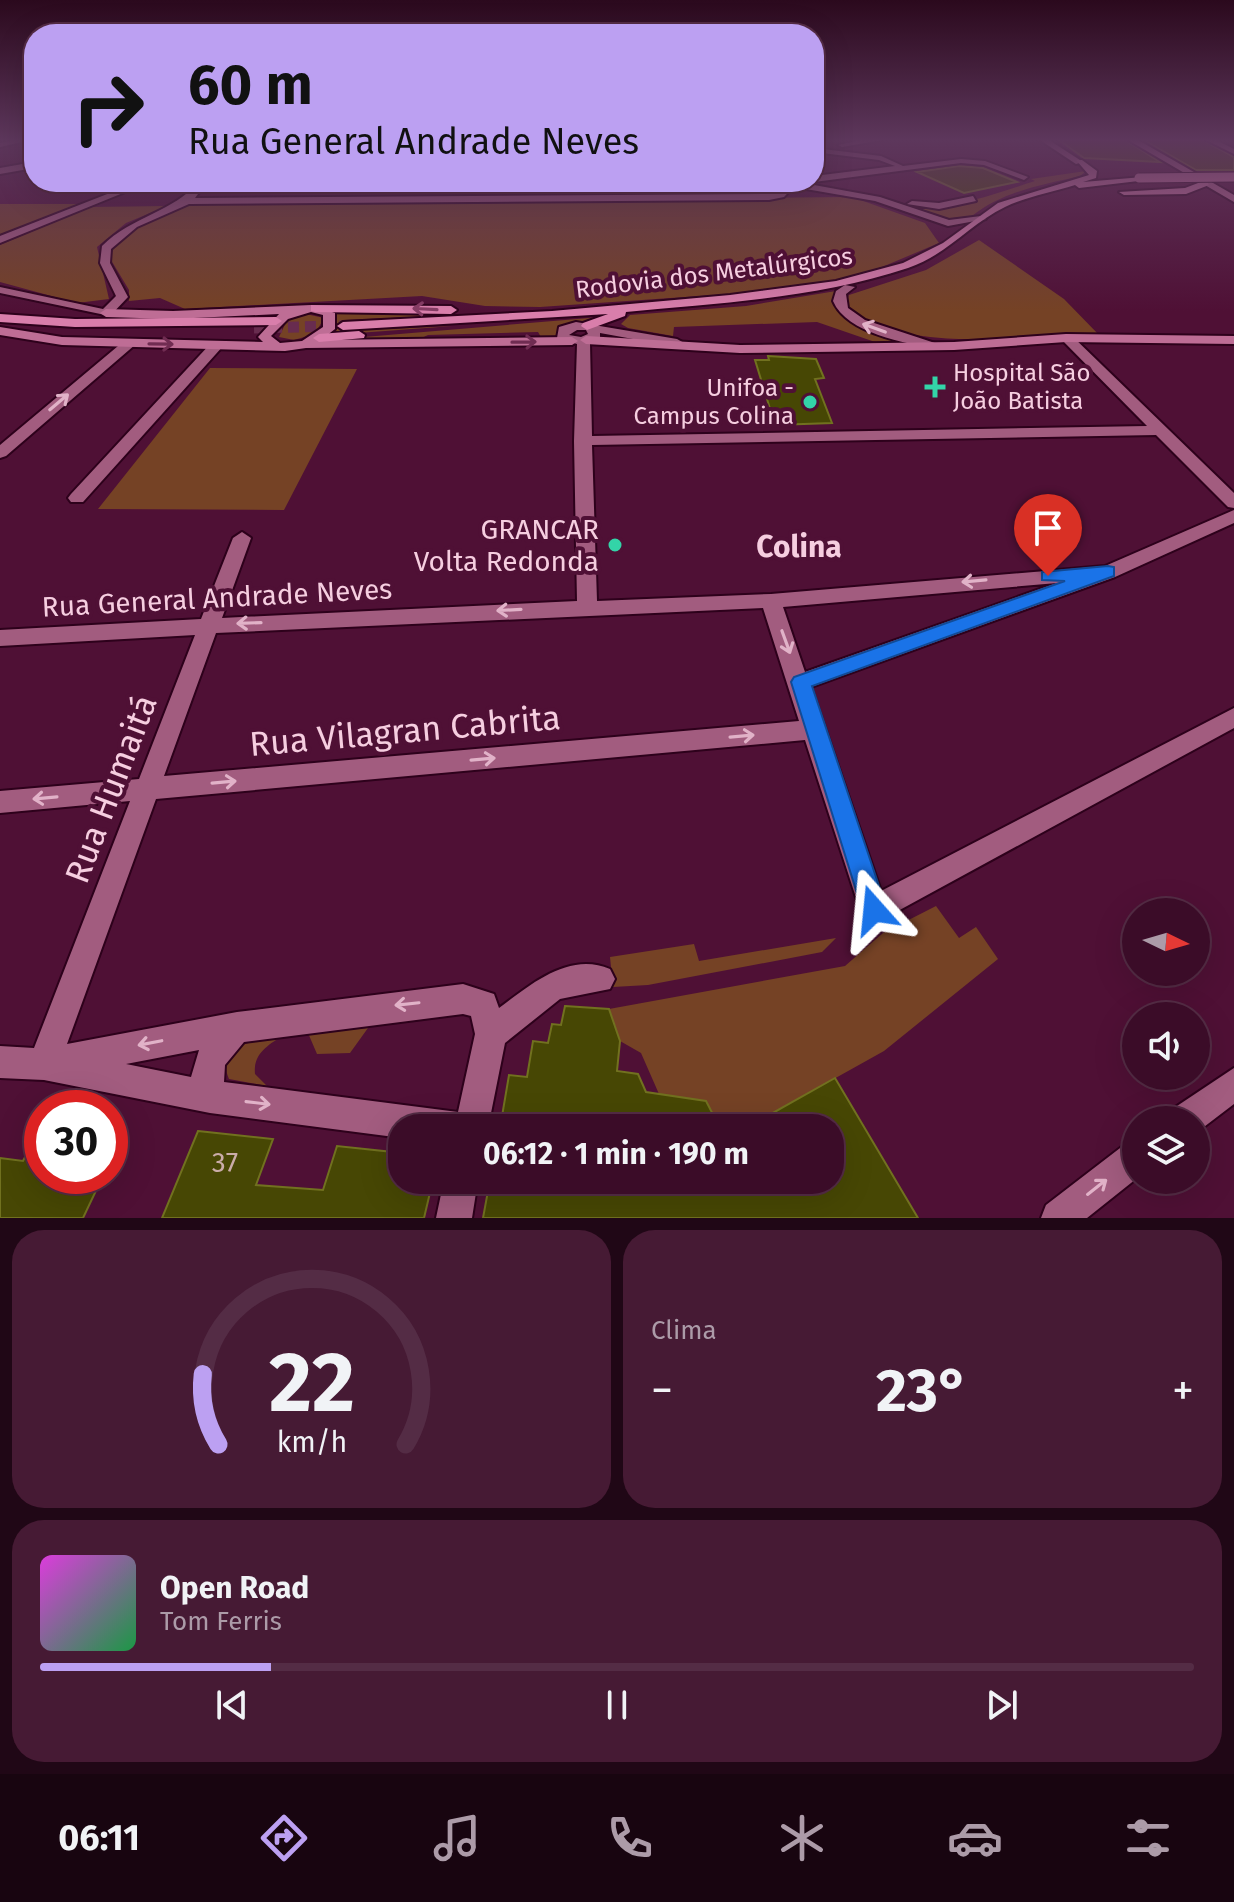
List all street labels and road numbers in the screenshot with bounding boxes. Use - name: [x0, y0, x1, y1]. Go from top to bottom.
- street label: Rodovia dos Metalúrgicos: [574, 242, 854, 304]
- street label: Rua General Andrade Neves: [41, 572, 393, 624]
- street label: Rua Humaitá: [56, 689, 166, 889]
- street label: Rua Vilagran Cabrita: [248, 697, 562, 765]

